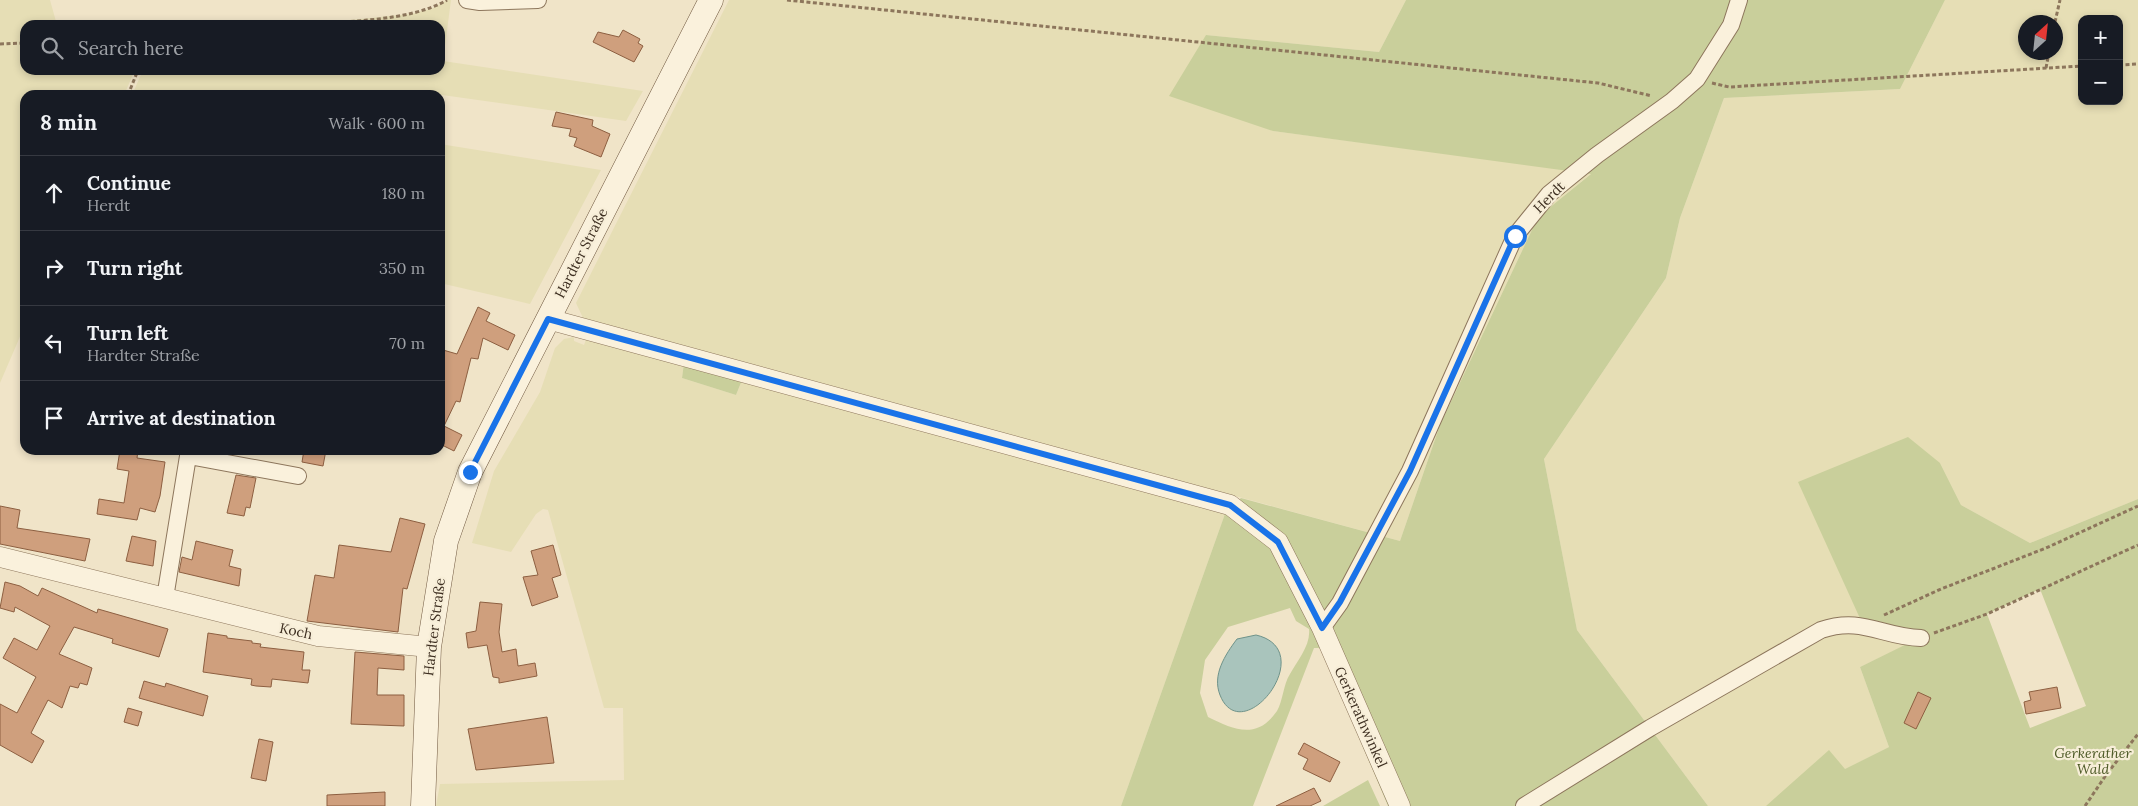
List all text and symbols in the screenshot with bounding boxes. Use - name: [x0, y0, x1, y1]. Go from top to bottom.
- north arrow: [2018, 15, 2063, 60]
- map controls: [2078, 15, 2123, 105]
- button: +: [2078, 15, 2123, 60]
- search box: [20, 20, 445, 75]
- icon: search: [38, 34, 66, 62]
- text: Search here: [78, 36, 184, 60]
- button: −: [2078, 60, 2123, 105]
- text: 8 min: [40, 109, 97, 136]
- text: Walk · 600 m: [328, 113, 425, 133]
- text: Continue: [87, 171, 171, 195]
- street label: Herdt: [1529, 177, 1569, 217]
- icon: ahead: [40, 179, 68, 207]
- text: 180 m: [382, 183, 425, 203]
- text: Herdt: [87, 195, 130, 215]
- street label: Hardter Straße: [551, 205, 612, 301]
- route start: [1504, 225, 1527, 248]
- icon: right: [40, 254, 68, 282]
- text: Turn right: [87, 256, 183, 280]
- text: 350 m: [379, 258, 425, 278]
- text: Turn left: [87, 321, 168, 345]
- icon: left: [40, 329, 68, 357]
- text: 70 m: [389, 333, 425, 353]
- text: Hardter Straße: [87, 345, 200, 365]
- icon: arrive: [40, 404, 68, 432]
- text: Arrive at destination: [87, 406, 276, 430]
- route end: [459, 461, 482, 484]
- street label: Hardter Straße: [419, 577, 449, 677]
- street label: Koch: [278, 619, 314, 643]
- street label: Gerkerathwinkel: [1331, 664, 1391, 770]
- park label: Gerkerather Wald: [2054, 744, 2132, 778]

